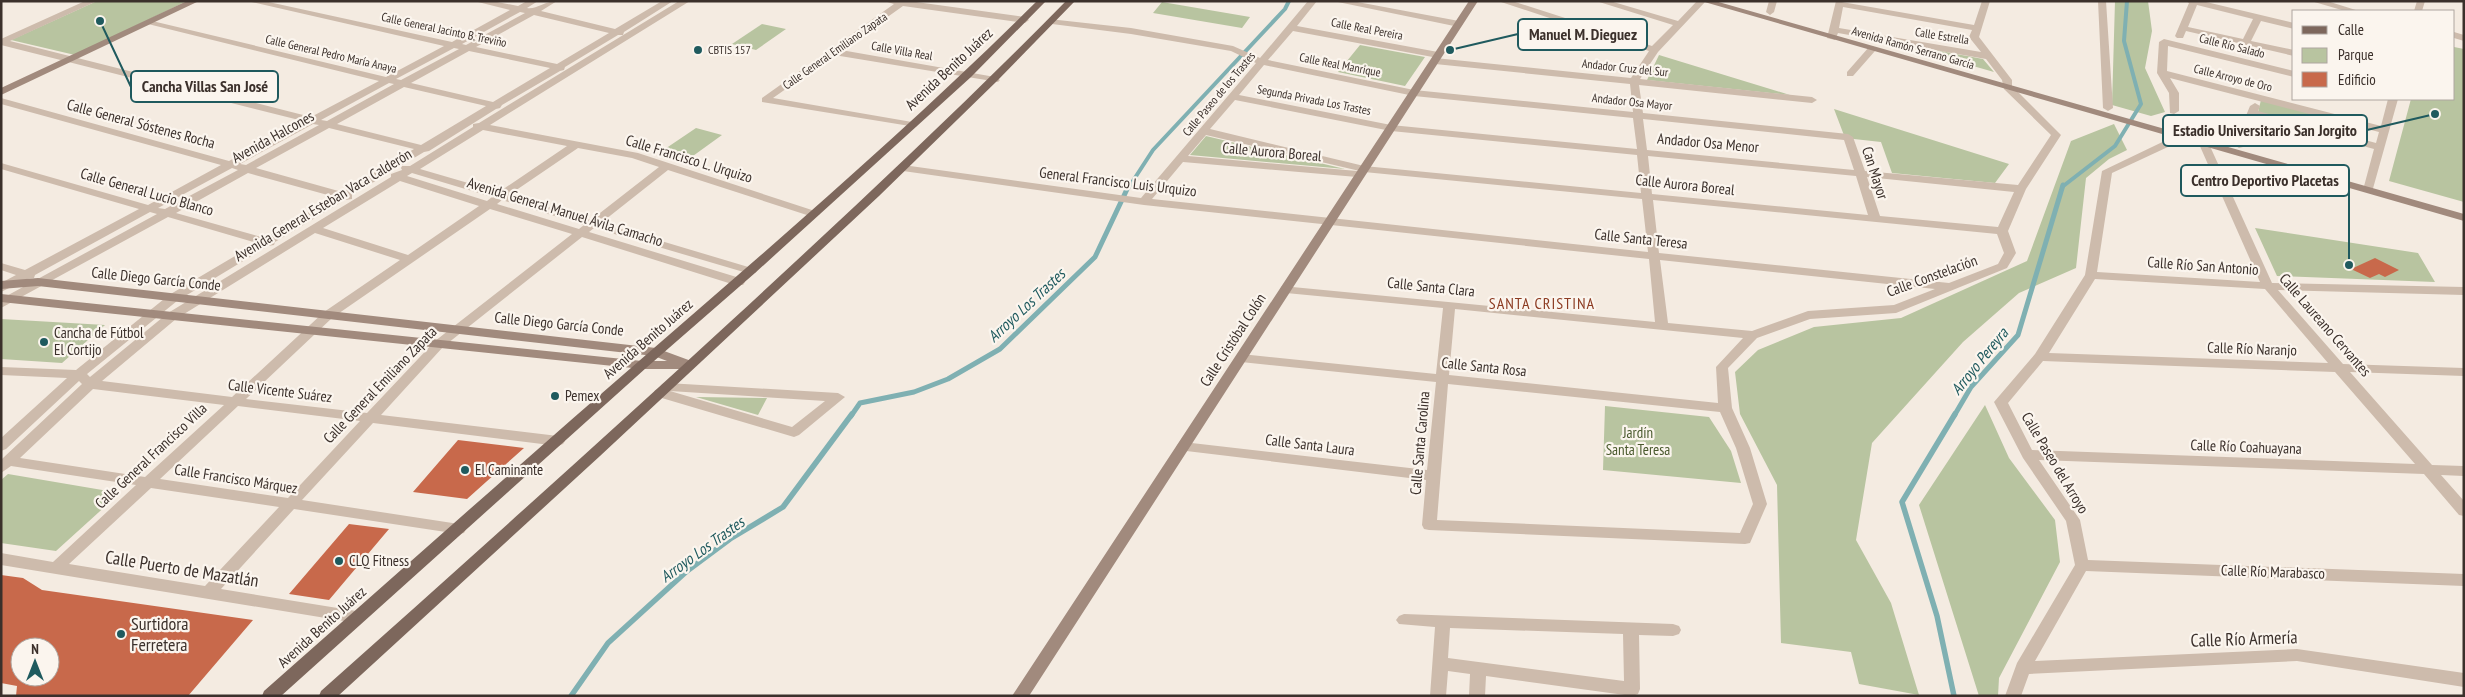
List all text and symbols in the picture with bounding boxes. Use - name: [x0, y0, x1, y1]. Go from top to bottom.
- street label: Calle General Jacinto B. Treviño: [380, 9, 508, 50]
- street label: Calle General Emiliano Zapata: [779, 9, 890, 92]
- legend: [2292, 10, 2455, 100]
- street label: Calle Real Pereira: [1330, 14, 1404, 43]
- callout: Manuel M. Dieguez: [1518, 19, 1647, 50]
- text: Calle: [2338, 20, 2364, 39]
- street label: Avenida Benito Juárez: [901, 23, 996, 114]
- street label: Avenida Ramón Serrano García: [1850, 23, 1976, 72]
- text: Manuel M. Dieguez: [1529, 24, 1637, 44]
- street label: Calle Estrella: [1914, 24, 1970, 47]
- street label: Calle Río Salado: [2198, 30, 2267, 61]
- street label: Calle General Pedro María Anaya: [264, 31, 398, 76]
- street label: Calle Villa Real: [870, 38, 934, 63]
- place label: CBTIS 157: [708, 42, 751, 57]
- marker: CBTIS 157: [692, 44, 704, 56]
- text: Parque: [2338, 45, 2374, 64]
- street label: Calle Paseo de los Trastes: [1179, 48, 1258, 139]
- street label: Calle Real Manrique: [1298, 49, 1382, 80]
- street label: Andador Cruz del Sur: [1581, 56, 1670, 80]
- street label: Calle Arroyo de Oro: [2192, 61, 2274, 94]
- text: Edificio: [2338, 70, 2376, 89]
- callout: Cancha Villas San José: [131, 71, 278, 102]
- text: Cancha Villas San José: [142, 76, 268, 96]
- street label: Segunda Privada Los Trastes: [1256, 81, 1372, 118]
- street label: Andador Osa Mayor: [1591, 90, 1674, 113]
- street label: Calle General Sóstenes Rocha: [65, 95, 217, 152]
- street label: Avenida Halcones: [228, 106, 317, 167]
- callout: Estadio Universitario San Jorgito: [2163, 115, 2367, 146]
- text: Estadio Universitario San Jorgito: [2173, 120, 2357, 140]
- street label: Andador Osa Menor: [1656, 129, 1760, 156]
- street label: Calle Francisco L. Urquizo: [624, 130, 755, 187]
- street label: Calle Aurora Boreal: [1222, 138, 1323, 165]
- street label: Avenida General Esteban Vaca Calderón: [230, 144, 415, 265]
- street label: Can Mayor: [1858, 144, 1893, 202]
- street label: General Francisco Luis Urquizo: [1038, 162, 1198, 201]
- street label: Calle General Lucio Blanco: [78, 163, 216, 220]
- callout: Centro Deportivo Placetas: [2181, 165, 2349, 196]
- street label: Calle Aurora Boreal: [1635, 170, 1736, 199]
- text: Centro Deportivo Placetas: [2191, 170, 2339, 190]
- street label: Avenida General Manuel Ávila Camacho: [465, 173, 665, 250]
- street label: Calle Santa Teresa: [1593, 224, 1689, 253]
- street label: Calle Constelación: [1884, 250, 1980, 301]
- street label: Calle Río San Antonio: [2147, 252, 2259, 279]
- street label: Calle Diego García Conde: [90, 262, 222, 295]
- water label: Arroyo Los Trastes: [983, 263, 1070, 346]
- street label: Calle Laureano Cervantes: [2275, 269, 2375, 380]
- street label: Calle Santa Clara: [1386, 272, 1476, 301]
- street label: Calle Cristóbal Colón: [1195, 290, 1270, 390]
- district label: SANTA CRISTINA: [1489, 293, 1595, 313]
- street label: Avenida Benito Juárez: [599, 295, 696, 383]
- street label: Calle Diego García Conde: [493, 307, 625, 340]
- street label: Calle General Emiliano Zapata: [319, 322, 440, 447]
- water label: Arroyo Pereyra: [1946, 322, 2013, 398]
- place label: Cancha de Fútbol El Cortijo: [54, 323, 144, 359]
- marker: Cancha de Fútbol El Cortijo: [38, 336, 50, 348]
- street label: Calle Río Naranjo: [2207, 337, 2297, 360]
- street label: Calle Santa Rosa: [1441, 353, 1528, 380]
- street label: Calle Vicente Suárez: [227, 375, 333, 406]
- place label: Pemex: [565, 386, 599, 405]
- marker: Pemex: [549, 390, 561, 402]
- street label: Calle Santa Carolina: [1406, 390, 1433, 496]
- street label: Calle General Francisco Villa: [91, 399, 211, 512]
- street label: Calle Paseo del Arroyo: [2018, 409, 2093, 517]
- park label: Jardín Santa Teresa: [1606, 423, 1670, 459]
- street label: Calle Santa Laura: [1264, 430, 1356, 459]
- street label: Calle Río Coahuayana: [2190, 435, 2302, 458]
- street label: Calle Francisco Márquez: [173, 459, 299, 498]
- place label: El Caminante: [475, 460, 543, 479]
- marker: El Caminante: [459, 464, 471, 476]
- water label: Arroyo Los Trastes: [656, 511, 749, 586]
- street label: Calle Puerto de Mazatlán: [104, 545, 260, 592]
- place label: CLQ Fitness: [349, 551, 409, 570]
- marker: CLQ Fitness: [333, 555, 345, 567]
- street label: Calle Río Marabasco: [2221, 560, 2325, 583]
- street label: Avenida Benito Juárez: [273, 582, 370, 671]
- place label: Surtidora Ferretera: [131, 612, 188, 656]
- street label: Calle Río Armería: [2190, 625, 2298, 652]
- marker: Surtidora Ferretera: [115, 628, 127, 640]
- north arrow: [10, 637, 60, 687]
- text: N: [31, 640, 39, 658]

